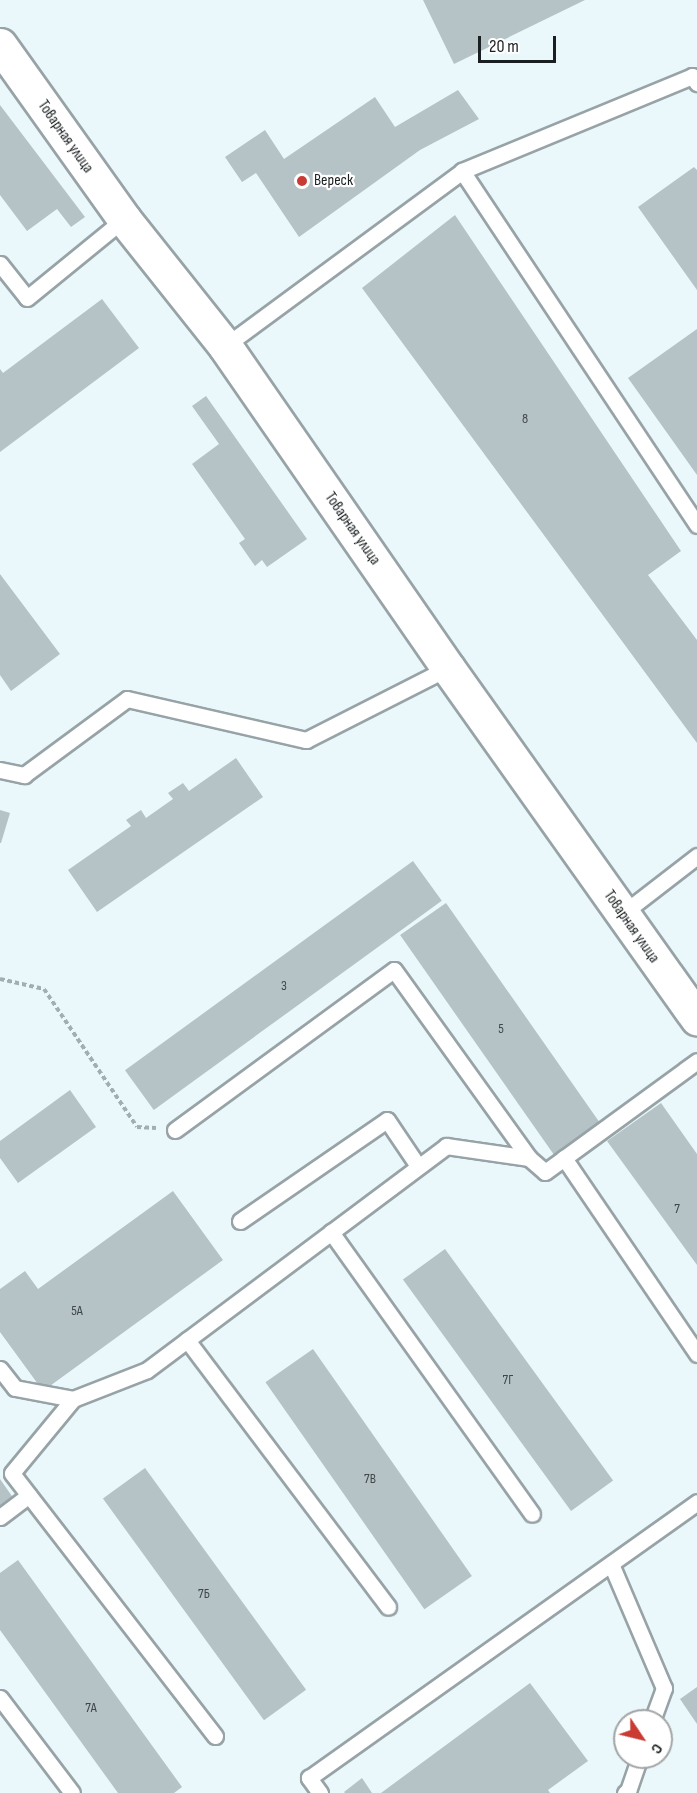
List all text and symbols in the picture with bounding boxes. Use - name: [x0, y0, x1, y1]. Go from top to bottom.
- scale bar: [481, 24, 559, 62]
- text: 20 m: [489, 36, 519, 57]
- street label: Товарная улица: [33, 97, 97, 177]
- place label: Вереск: [314, 171, 353, 191]
- marker: Вереск: [295, 174, 309, 188]
- house number: 8: [522, 411, 528, 427]
- street label: Товарная улица: [320, 489, 384, 569]
- street label: Товарная улица: [599, 887, 663, 967]
- house number: 3: [281, 978, 287, 994]
- house number: 5: [498, 1021, 504, 1037]
- house number: 7: [674, 1201, 680, 1217]
- house number: 5А: [71, 1303, 83, 1319]
- house number: 7Г: [503, 1372, 513, 1388]
- house number: 7В: [364, 1471, 376, 1487]
- house number: 7Б: [198, 1586, 210, 1602]
- house number: 7А: [85, 1700, 97, 1716]
- north arrow: [613, 1709, 673, 1769]
- text: С: [646, 1740, 667, 1757]

